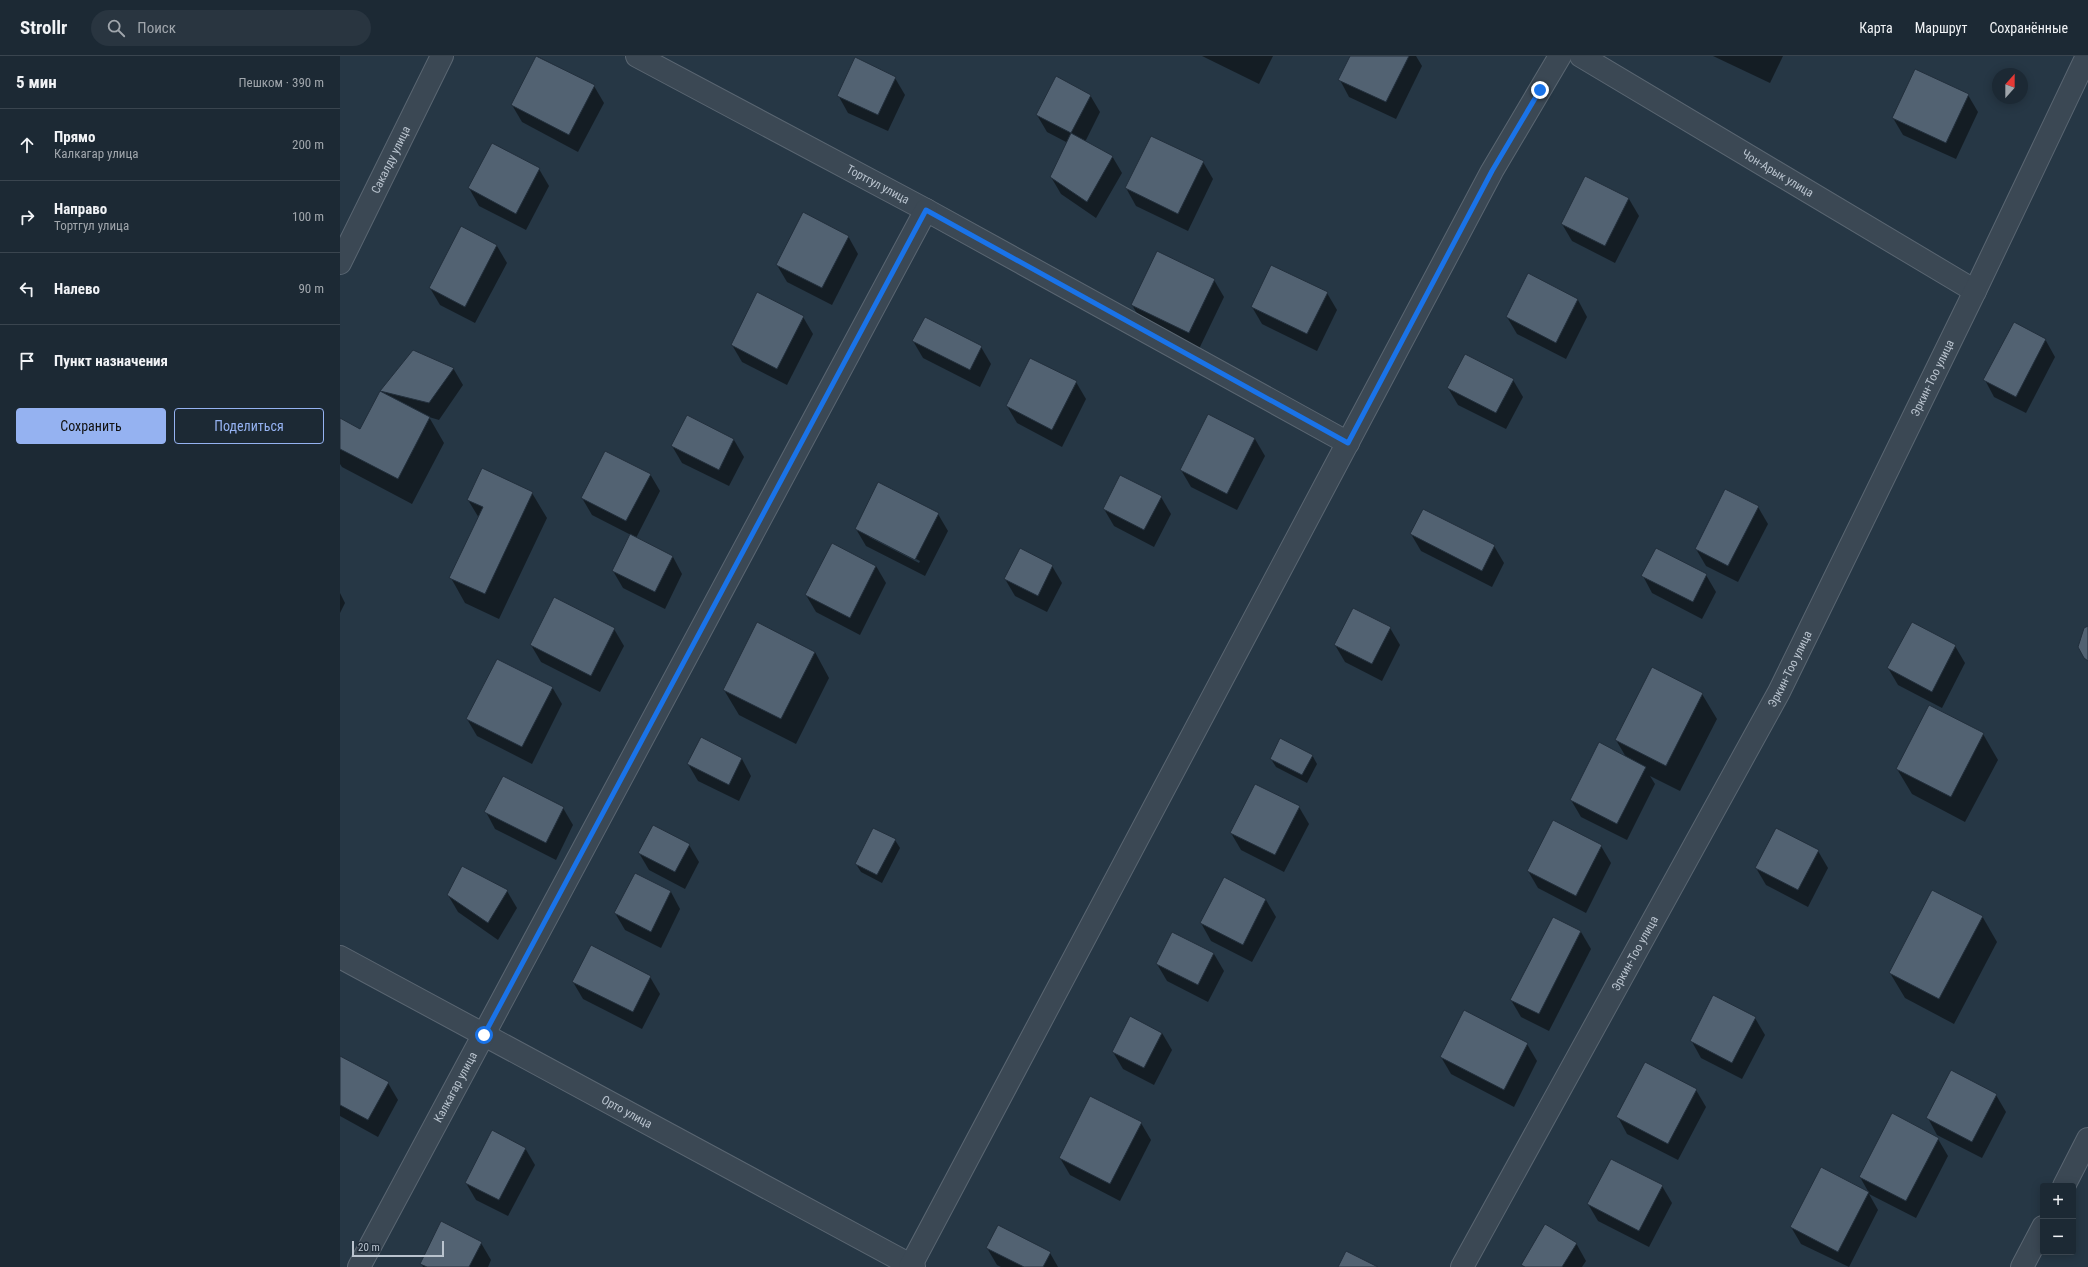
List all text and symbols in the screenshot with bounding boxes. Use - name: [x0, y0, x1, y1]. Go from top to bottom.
- search box: [91, 10, 371, 46]
- text: Strollr: [20, 16, 67, 39]
- icon: search: [105, 17, 127, 39]
- text: Поиск: [137, 19, 176, 37]
- text: Карта: [1859, 20, 1893, 36]
- text: Маршрут: [1915, 20, 1967, 36]
- text: Сохранённые: [1989, 20, 2068, 36]
- north arrow: [1992, 68, 2028, 104]
- text: 5 мин: [16, 72, 57, 92]
- text: Пешком · 390 m: [238, 75, 324, 90]
- route end: [1531, 81, 1549, 99]
- street label: Сакалду улица: [368, 124, 413, 196]
- text: Прямо: [54, 128, 95, 146]
- icon: ahead: [16, 134, 38, 156]
- text: 200 m: [292, 137, 324, 152]
- text: Калкагар улица: [54, 146, 139, 161]
- street label: Чон-Арык улица: [1739, 147, 1816, 200]
- street label: Тортгул улица: [844, 162, 912, 207]
- text: Направо: [54, 200, 107, 218]
- icon: right: [16, 206, 38, 228]
- text: 100 m: [292, 209, 324, 224]
- text: Тортгул улица: [54, 218, 129, 233]
- icon: left: [16, 278, 38, 300]
- text: Налево: [54, 280, 100, 298]
- text: 90 m: [298, 281, 324, 296]
- street label: Эркин-Тоо улица: [1908, 337, 1957, 419]
- icon: arrive: [16, 350, 38, 372]
- text: Пункт назначения: [54, 352, 168, 370]
- button: Сохранить: [16, 408, 166, 444]
- button: Поделиться: [174, 408, 324, 444]
- street label: Эркин-Тоо улица: [1765, 628, 1815, 710]
- street label: Эркин-Тоо улица: [1609, 913, 1661, 993]
- route start: [475, 1026, 493, 1044]
- street label: Калкагар улица: [431, 1049, 480, 1125]
- street label: Орто улица: [599, 1093, 655, 1131]
- map controls: [2040, 1183, 2076, 1255]
- button: +: [2040, 1183, 2076, 1219]
- button: −: [2040, 1219, 2076, 1255]
- scale bar: [352, 1239, 444, 1258]
- text: 20 m: [358, 1241, 380, 1254]

